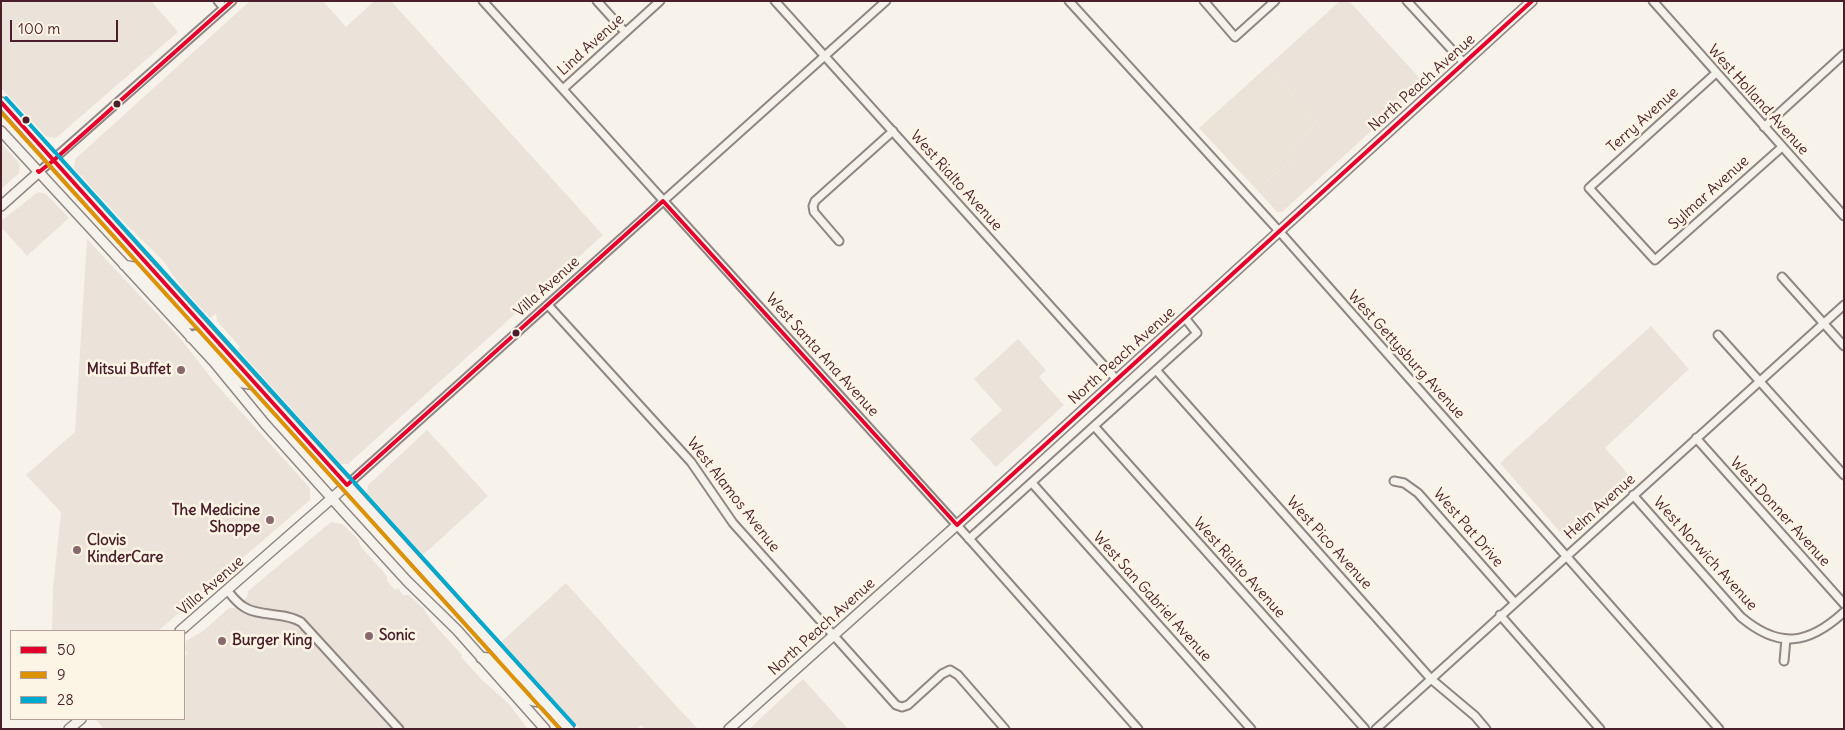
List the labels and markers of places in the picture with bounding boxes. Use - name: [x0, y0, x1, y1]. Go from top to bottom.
- unlabelled marker: [112, 99, 122, 109]
- unlabelled marker: [21, 115, 31, 125]
- unlabelled marker: [511, 328, 521, 338]
- place label: Mitsui Buffet: [87, 361, 171, 379]
- marker: Mitsui Buffet: [175, 364, 187, 376]
- place label: The Medicine Shoppe: [172, 502, 260, 537]
- marker: The Medicine Shoppe: [264, 514, 276, 526]
- place label: Clovis KinderCare: [87, 532, 163, 567]
- marker: Clovis KinderCare: [71, 544, 83, 556]
- place label: Sonic: [379, 627, 415, 645]
- marker: Sonic: [363, 630, 375, 642]
- place label: Burger King: [232, 632, 312, 650]
- marker: Burger King: [216, 635, 228, 647]

